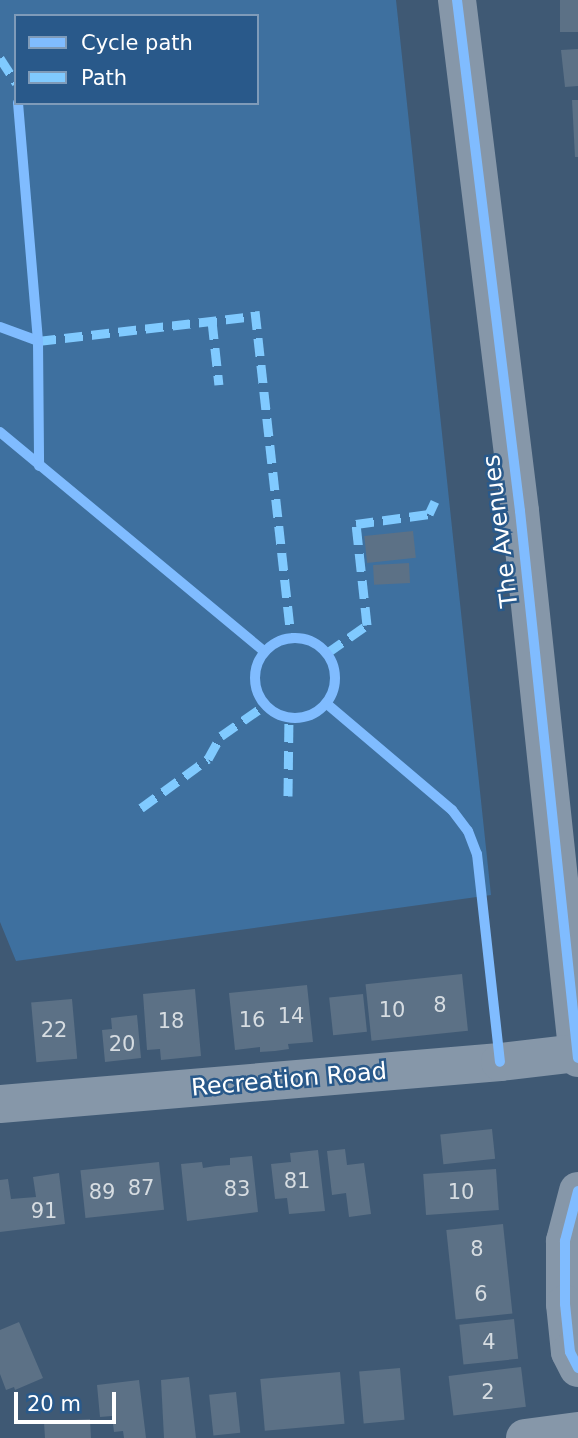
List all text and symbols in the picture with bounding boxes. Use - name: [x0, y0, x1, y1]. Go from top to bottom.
- legend: [14, 14, 259, 105]
- text: Cycle path: [81, 31, 193, 55]
- text: Path: [81, 66, 127, 90]
- street label: The Avenues: [477, 453, 525, 609]
- house number: 8: [433, 992, 447, 1018]
- house number: 10: [379, 997, 405, 1023]
- house number: 14: [278, 1003, 304, 1029]
- house number: 16: [239, 1007, 265, 1033]
- house number: 18: [158, 1008, 184, 1034]
- house number: 22: [41, 1017, 67, 1043]
- house number: 20: [109, 1031, 135, 1057]
- street label: Recreation Road: [190, 1057, 388, 1103]
- house number: 81: [284, 1168, 310, 1194]
- house number: 87: [128, 1175, 154, 1201]
- house number: 83: [224, 1176, 250, 1202]
- house number: 89: [89, 1179, 115, 1205]
- house number: 10: [448, 1179, 474, 1205]
- house number: 91: [31, 1198, 57, 1224]
- house number: 8: [470, 1236, 484, 1262]
- house number: 6: [474, 1281, 488, 1307]
- house number: 4: [482, 1329, 496, 1355]
- scale bar: [18, 1378, 119, 1422]
- house number: 2: [481, 1379, 495, 1405]
- text: 20 m: [27, 1392, 81, 1416]

